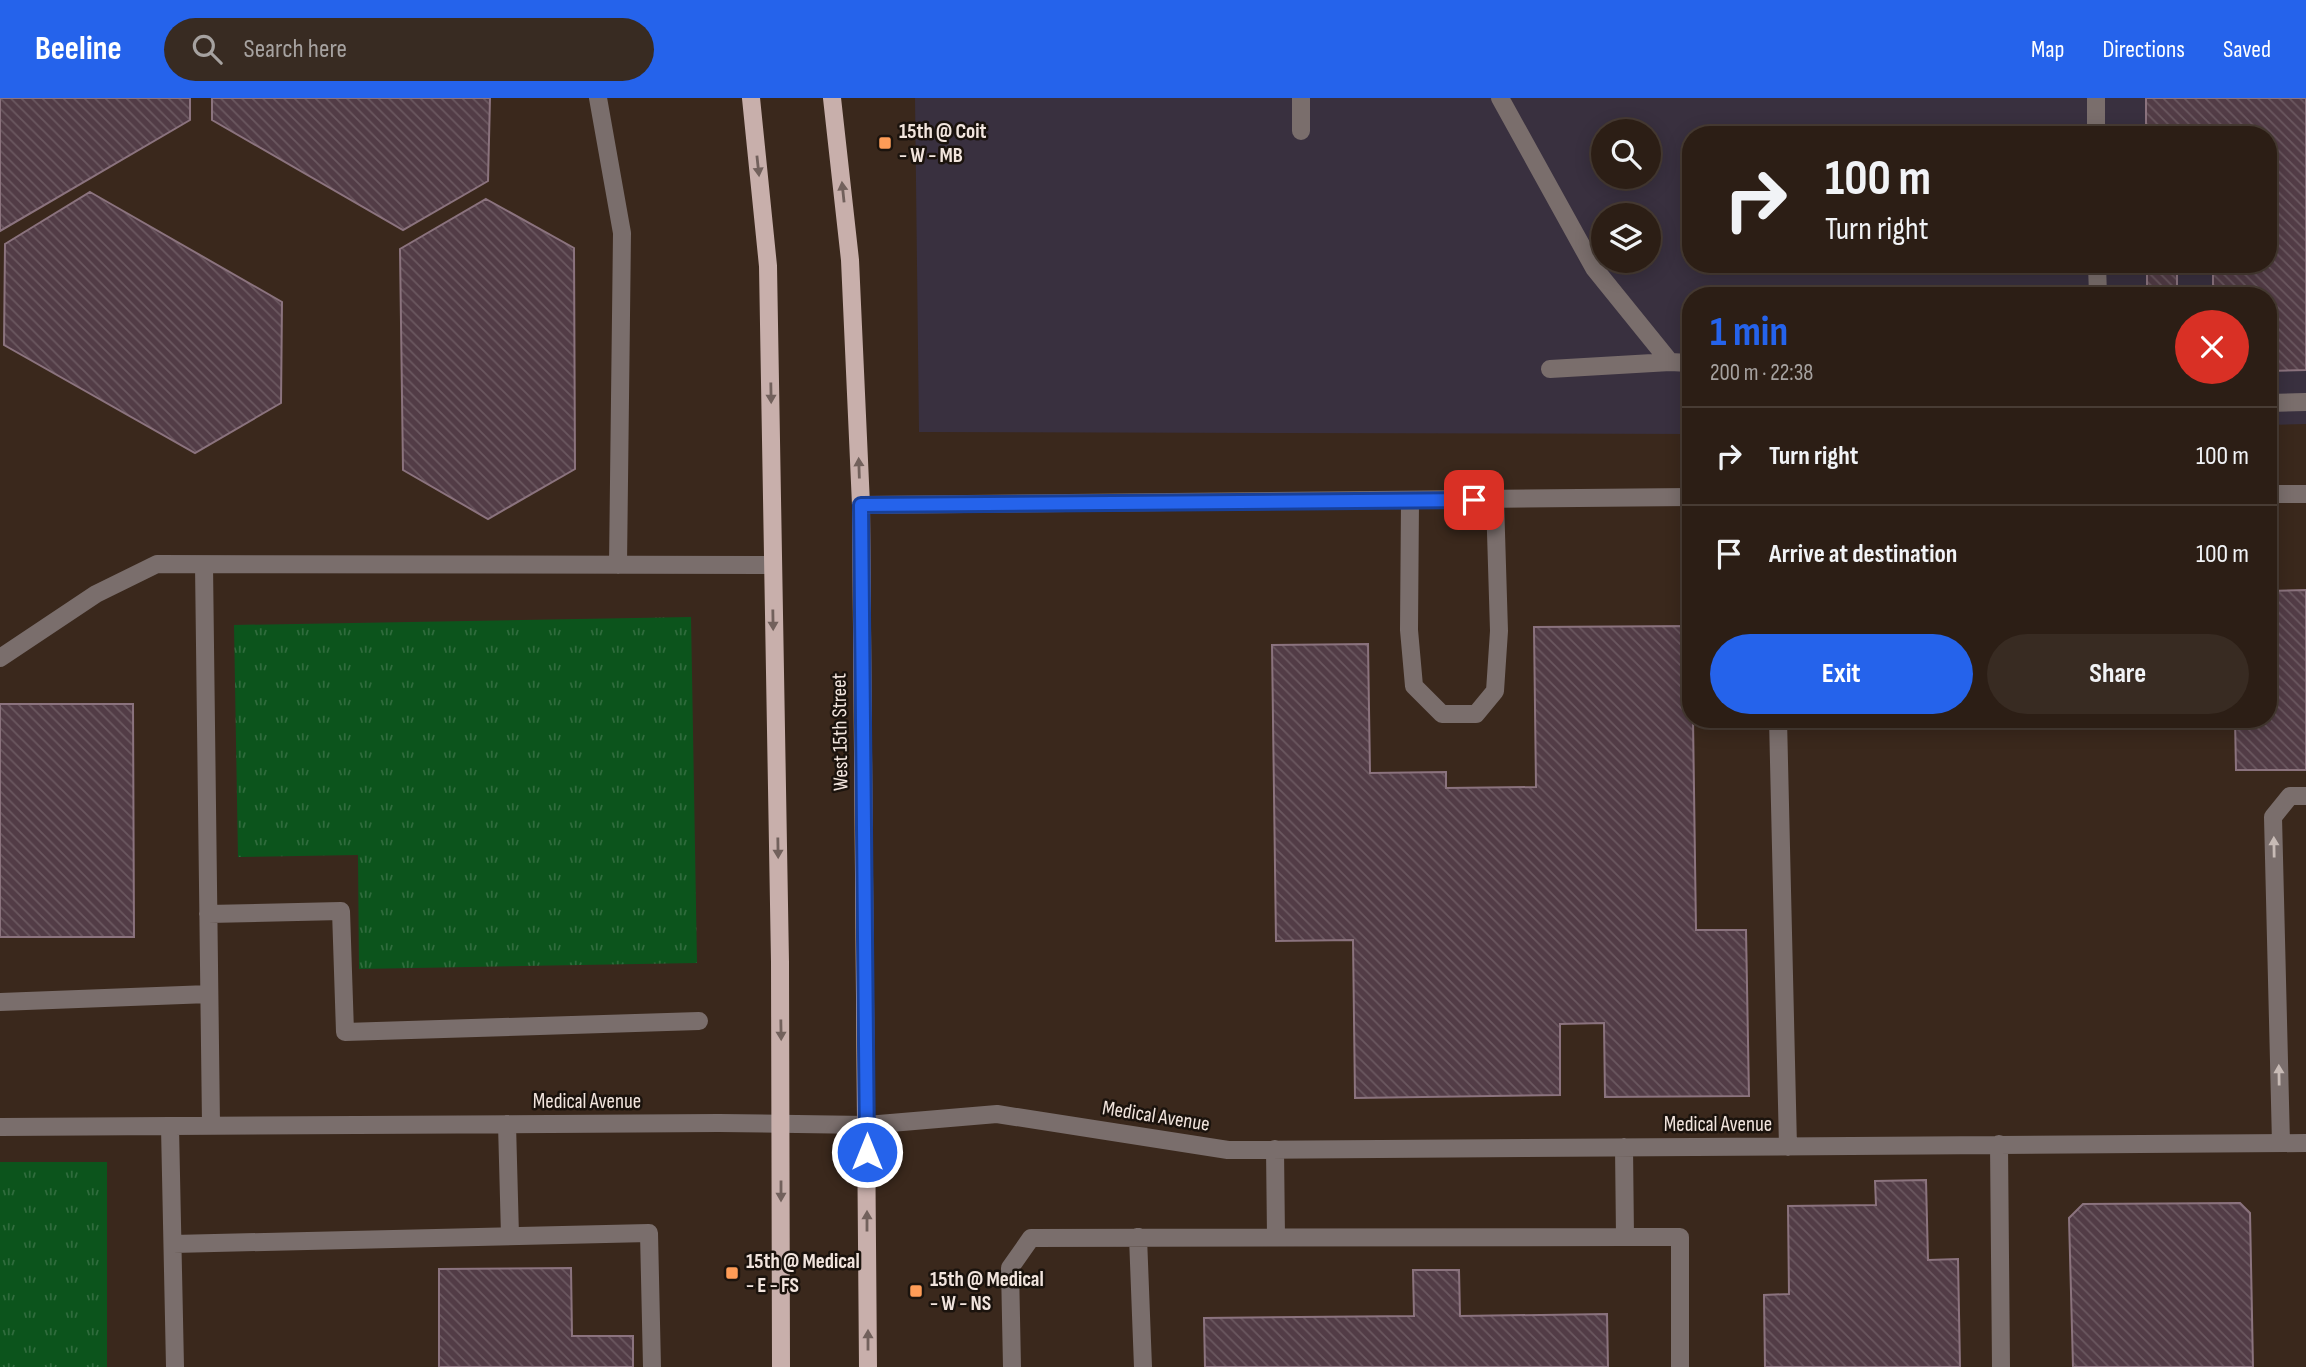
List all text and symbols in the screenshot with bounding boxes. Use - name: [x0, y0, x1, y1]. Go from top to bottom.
- search box: [164, 18, 654, 81]
- text: Beeline: [35, 29, 122, 69]
- icon: search: [188, 30, 226, 68]
- text: Search here: [244, 34, 347, 65]
- text: Map: [2031, 35, 2064, 64]
- text: Directions: [2102, 35, 2185, 64]
- text: Saved: [2223, 35, 2271, 64]
- place label: 15th @ Coit - W - MB: [899, 119, 987, 168]
- map controls: [1591, 119, 1661, 273]
- button: search: [1591, 119, 1661, 189]
- marker: 15th @ Coit - W - MB: [877, 135, 893, 151]
- text: 100 m: [1825, 150, 1931, 209]
- icon: right: [1710, 154, 1801, 245]
- one-way arrow: [753, 155, 764, 177]
- one-way arrow: [837, 181, 848, 203]
- button: layers: [1591, 203, 1661, 273]
- text: Turn right: [1825, 210, 1929, 249]
- text: 1 min: [1710, 307, 1788, 358]
- button: close: [2175, 310, 2249, 384]
- text: 200 m · 22:38: [1710, 359, 1813, 387]
- one-way arrow: [765, 382, 776, 404]
- icon: right: [1710, 437, 1748, 475]
- text: Turn right: [1769, 441, 1858, 472]
- text: 100 m: [2196, 441, 2249, 472]
- one-way arrow: [854, 457, 865, 479]
- pin: [1444, 470, 1504, 530]
- icon: arrive: [1455, 481, 1493, 519]
- icon: arrive: [1710, 535, 1748, 573]
- text: Arrive at destination: [1769, 539, 1957, 570]
- text: 100 m: [2196, 539, 2249, 570]
- one-way arrow: [768, 610, 779, 632]
- button: Exit: [1710, 634, 1973, 714]
- button: Share: [1987, 634, 2249, 714]
- street label: West 15th Street: [826, 673, 854, 791]
- one-way arrow: [2268, 836, 2279, 858]
- one-way arrow: [772, 837, 784, 859]
- one-way arrow: [775, 1020, 787, 1042]
- one-way arrow: [2273, 1063, 2285, 1085]
- street label: Medical Avenue: [533, 1089, 641, 1114]
- street label: Medical Avenue: [1101, 1095, 1211, 1137]
- street label: Medical Avenue: [1664, 1112, 1772, 1137]
- position arrow: [830, 1115, 904, 1189]
- one-way arrow: [775, 1181, 787, 1203]
- one-way arrow: [861, 1209, 873, 1231]
- place label: 15th @ Medical - E - FS: [746, 1249, 860, 1298]
- marker: 15th @ Medical - E - FS: [724, 1265, 740, 1281]
- place label: 15th @ Medical - W - NS: [930, 1267, 1044, 1316]
- marker: 15th @ Medical - W - NS: [908, 1283, 924, 1299]
- one-way arrow: [862, 1329, 873, 1351]

